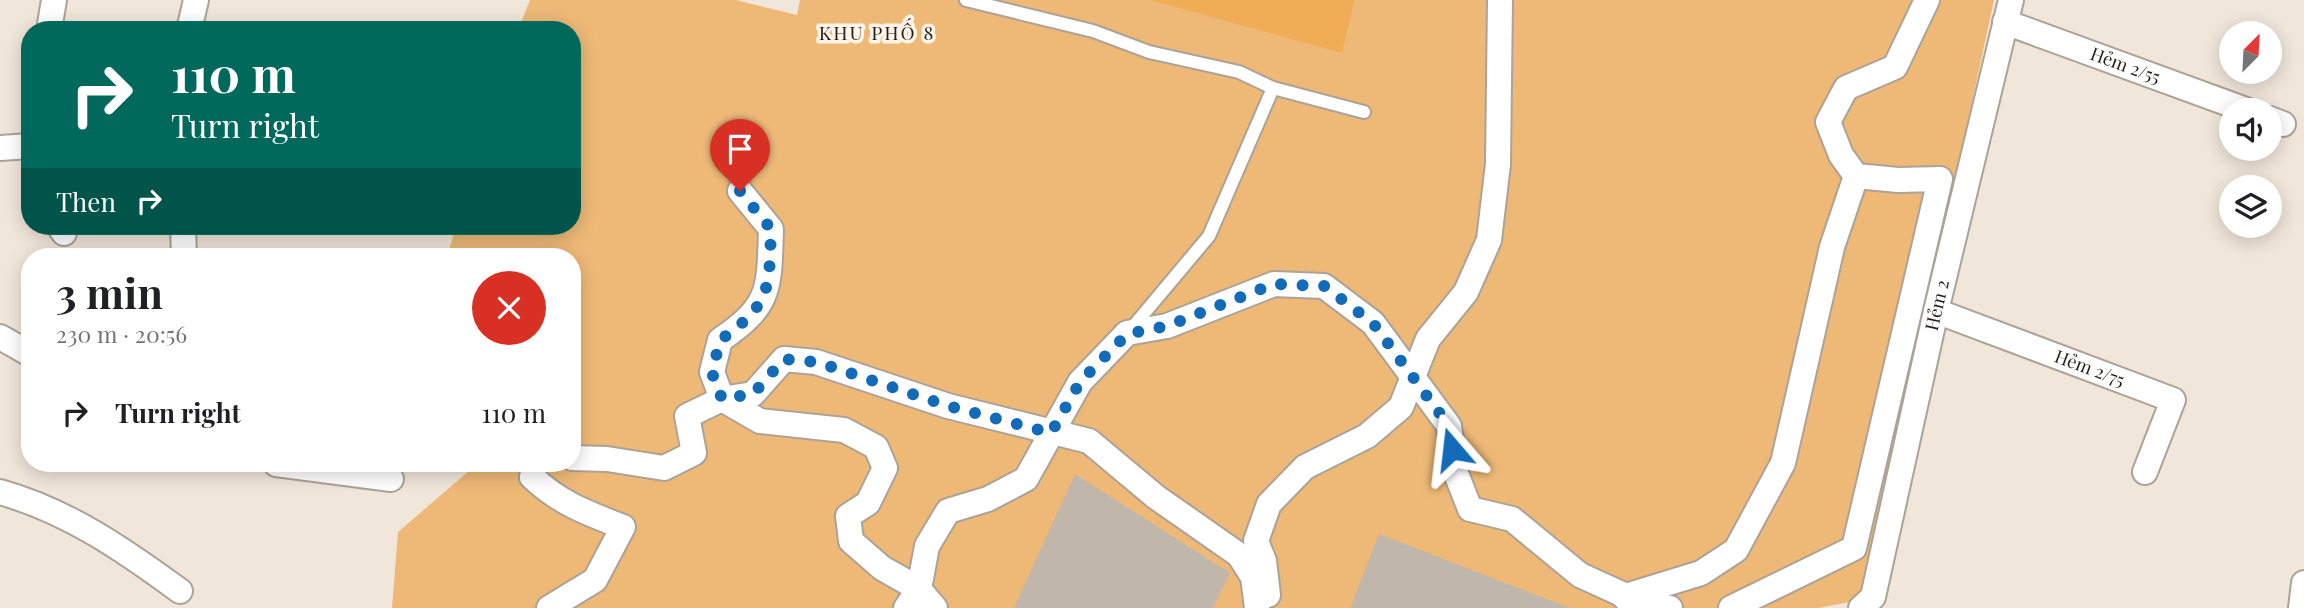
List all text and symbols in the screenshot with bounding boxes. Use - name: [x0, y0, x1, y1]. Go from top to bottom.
- district label: KHU PHỐ 8: [819, 17, 935, 45]
- north arrow: [2219, 21, 2282, 84]
- map controls: [2219, 21, 2282, 238]
- text: 110 m: [171, 40, 296, 105]
- street label: Hẻm 2/55: [2087, 41, 2164, 89]
- icon: right: [56, 49, 147, 140]
- button: sound: [2219, 98, 2282, 161]
- text: Turn right: [171, 103, 319, 146]
- pin: [710, 119, 770, 191]
- icon: arrive: [721, 130, 759, 168]
- button: layers: [2219, 175, 2282, 238]
- icon: right: [130, 182, 168, 220]
- text: Then: [56, 184, 116, 219]
- text: 3 min: [56, 264, 163, 320]
- button: close: [472, 271, 546, 345]
- street label: Hẻm 2: [1919, 277, 1954, 333]
- text: 230 m · 20:56: [56, 318, 187, 349]
- street label: Hẻm 2/75: [2051, 344, 2128, 392]
- icon: right: [56, 394, 94, 432]
- text: Turn right: [115, 395, 241, 430]
- text: 110 m: [482, 395, 546, 430]
- position arrow: [1415, 412, 1489, 486]

